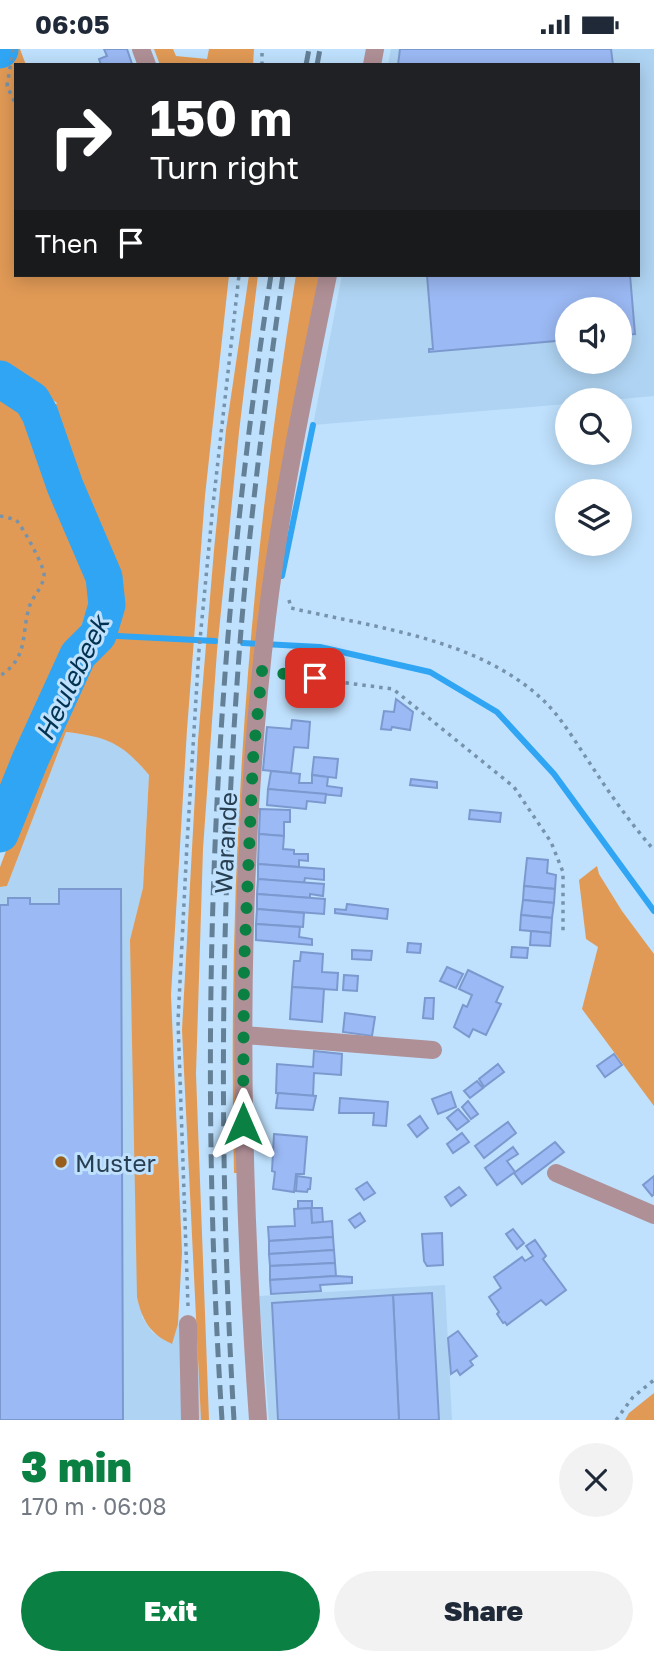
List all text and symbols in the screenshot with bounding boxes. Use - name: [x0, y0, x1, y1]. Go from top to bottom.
- text: 06:05: [35, 9, 110, 40]
- text: 150 m: [150, 88, 292, 147]
- icon: right: [35, 91, 126, 182]
- text: Turn right: [150, 148, 299, 186]
- icon: arrive: [112, 224, 150, 262]
- text: Then: [35, 228, 98, 259]
- map controls: [555, 297, 632, 556]
- button: sound: [555, 297, 632, 374]
- button: search: [555, 388, 632, 465]
- button: layers: [555, 479, 632, 556]
- water label: Heulebeek: [29, 609, 116, 745]
- pin: [285, 648, 345, 708]
- icon: arrive: [296, 659, 334, 697]
- street label: Warande: [208, 791, 242, 895]
- position arrow: [206, 1087, 280, 1161]
- place label: Muster: [75, 1148, 156, 1177]
- marker: Muster: [53, 1154, 69, 1170]
- text: 3 min: [21, 1441, 132, 1491]
- button: close: [559, 1443, 633, 1517]
- text: 170 m · 06:08: [21, 1492, 166, 1520]
- button: Exit: [21, 1571, 320, 1651]
- button: Share: [334, 1571, 633, 1651]

